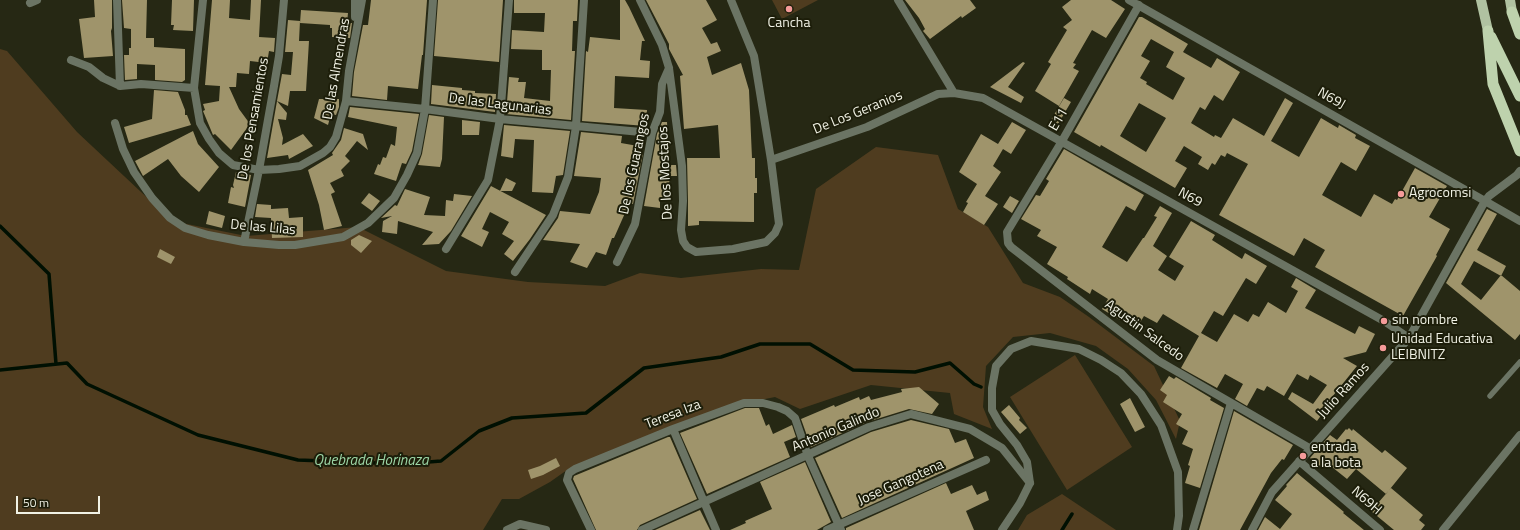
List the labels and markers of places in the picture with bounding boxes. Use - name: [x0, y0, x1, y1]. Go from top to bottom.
- marker: Cancha: [784, 4, 794, 14]
- place label: Cancha: [768, 16, 810, 32]
- place label: Agrocomsi: [1409, 186, 1471, 202]
- marker: Agrocomsi: [1396, 189, 1406, 199]
- place label: sin nombre: [1392, 313, 1458, 329]
- marker: sin nombre: [1379, 316, 1389, 326]
- place label: Unidad Educativa LEIBNITZ: [1391, 332, 1493, 364]
- marker: Unidad Educativa LEIBNITZ: [1378, 343, 1388, 353]
- place label: entrada a la bota: [1311, 440, 1361, 472]
- marker: entrada a la bota: [1298, 451, 1308, 461]

